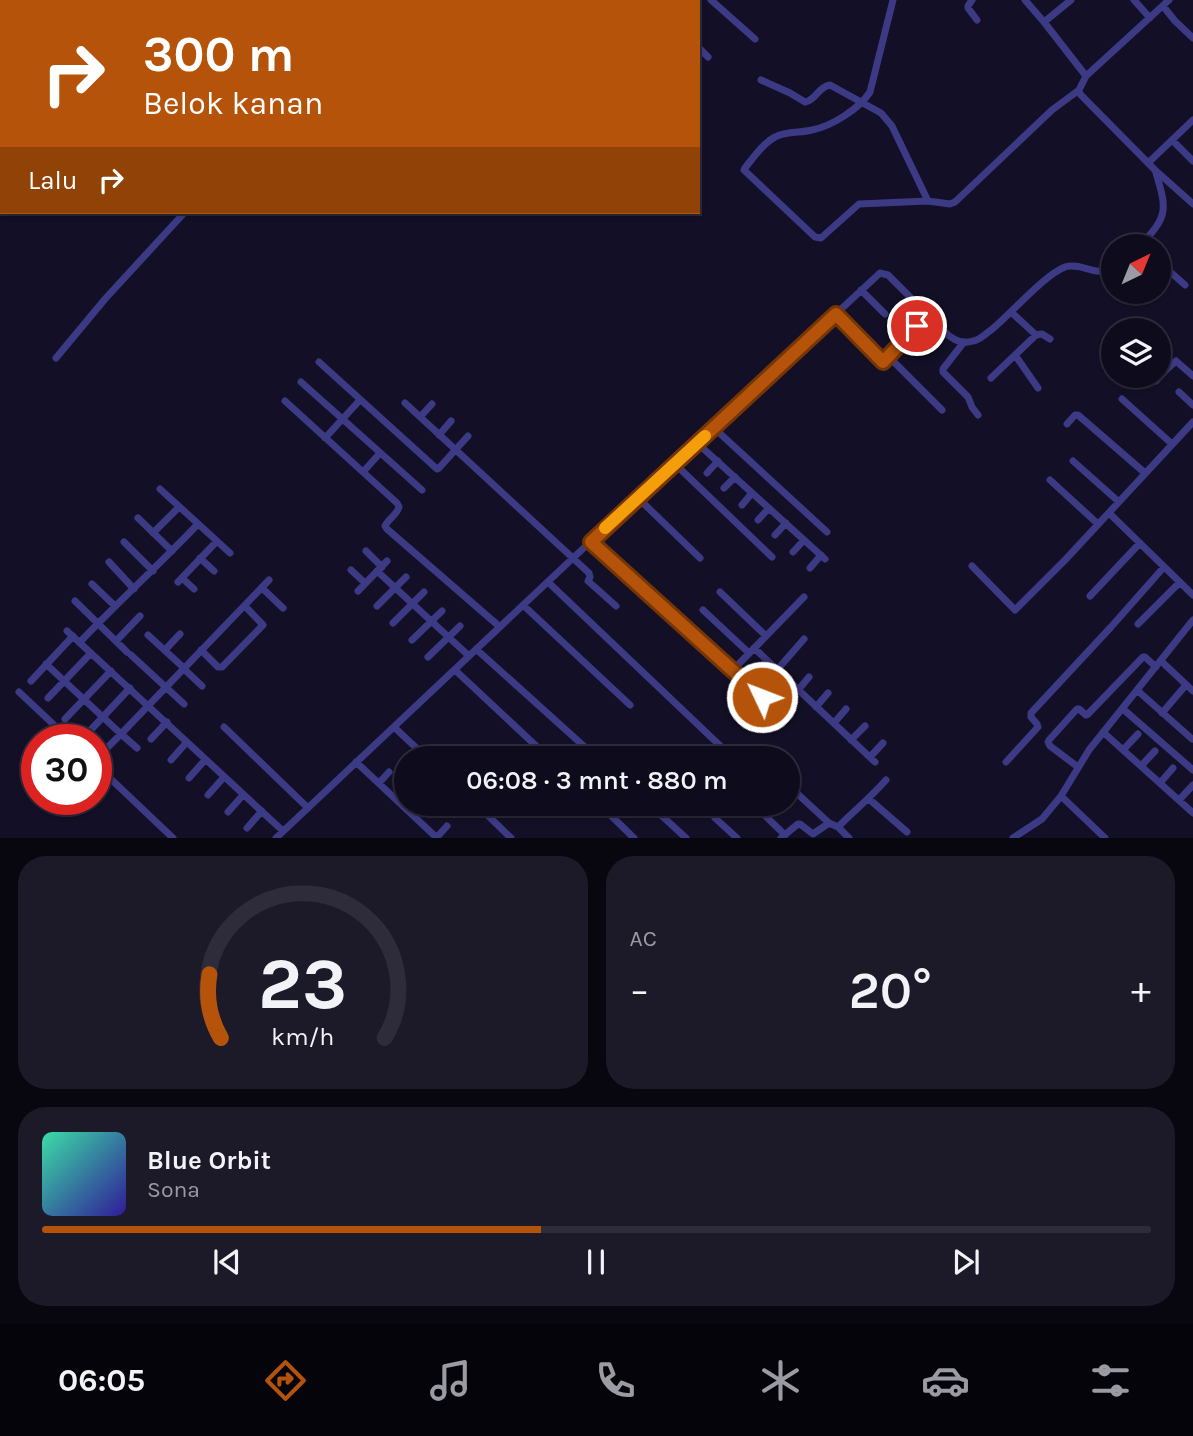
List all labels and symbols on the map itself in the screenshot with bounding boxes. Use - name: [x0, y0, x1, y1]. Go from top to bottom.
- north arrow: [1101, 234, 1171, 304]
- pin: [887, 296, 947, 356]
- position arrow: [725, 660, 799, 734]
- speed limit sign: 30: [21, 724, 112, 815]

